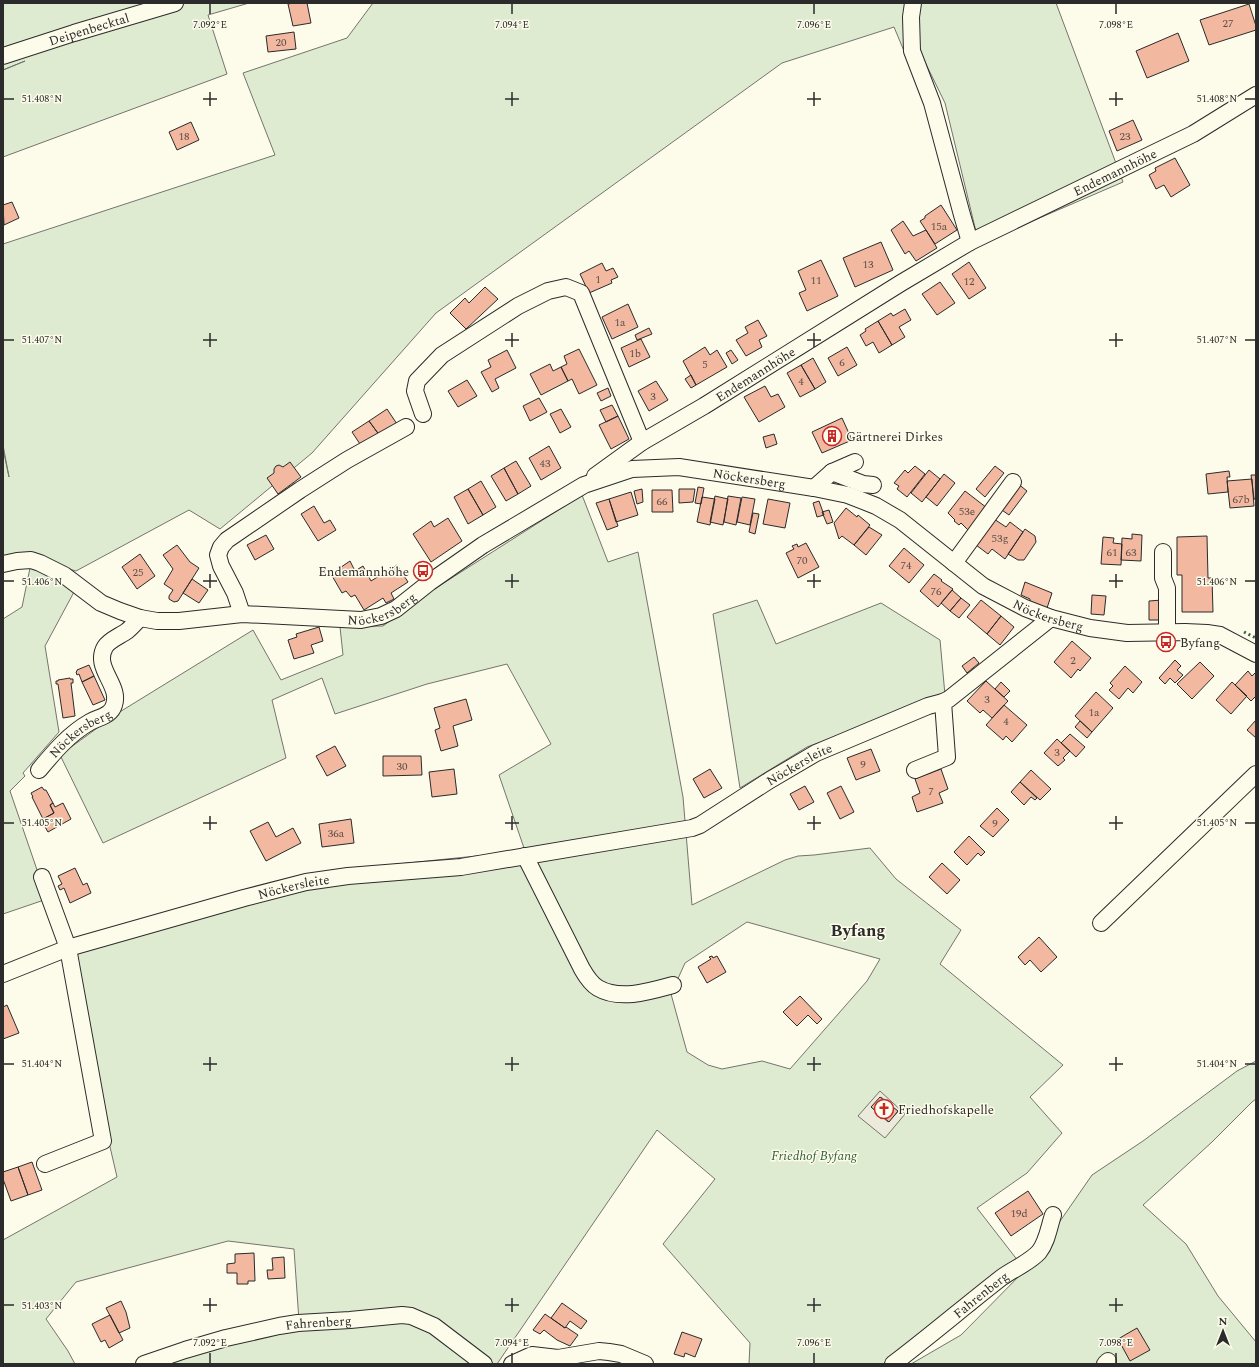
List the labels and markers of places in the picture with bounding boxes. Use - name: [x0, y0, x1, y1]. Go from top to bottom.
- building icon: Gärtnerei Dirkes: [821, 425, 843, 447]
- place label: Gärtnerei Dirkes: [846, 427, 943, 447]
- bus stop icon: Endemannhöhe: [412, 560, 434, 582]
- place label: Endemannhöhe: [318, 562, 409, 582]
- bus stop icon: Byfang: [1155, 631, 1177, 653]
- place label: Byfang: [1180, 633, 1220, 653]
- church icon: Friedhofskapelle: [873, 1098, 895, 1120]
- place label: Friedhofskapelle: [898, 1100, 994, 1120]

